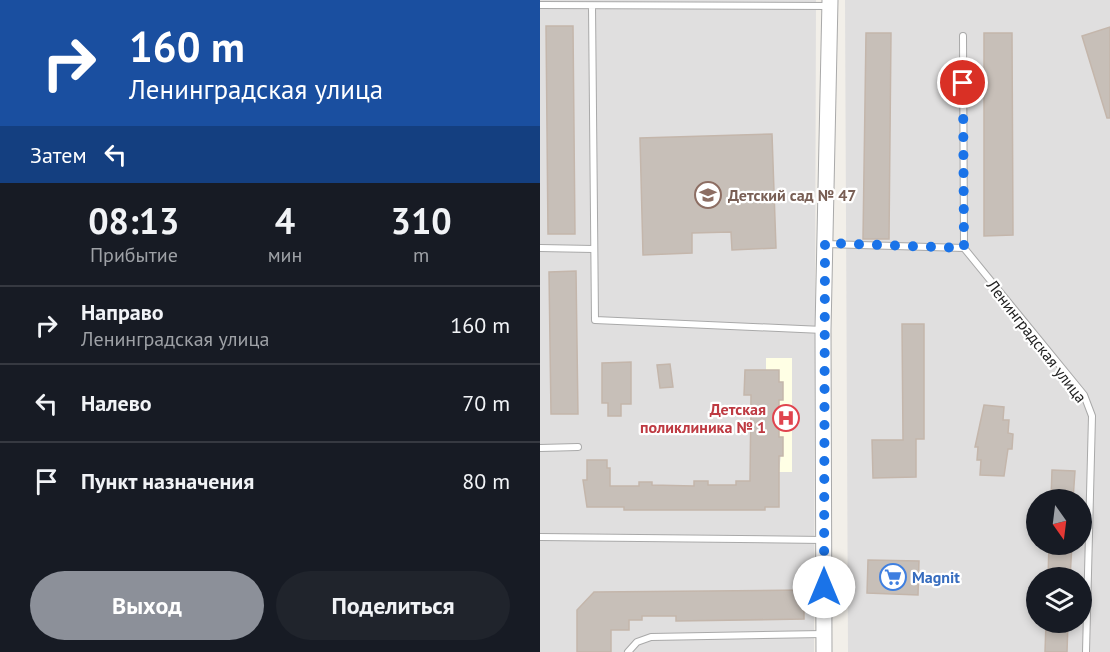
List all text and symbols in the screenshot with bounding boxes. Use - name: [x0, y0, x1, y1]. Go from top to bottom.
- text: 160 m: [129, 19, 245, 74]
- icon: right: [30, 24, 108, 102]
- pin: [937, 57, 988, 108]
- icon: arrive: [946, 66, 979, 99]
- text: Ленинградская улица: [129, 72, 383, 106]
- icon: left: [99, 138, 132, 171]
- text: Затем: [30, 141, 87, 169]
- school or university icon: Детский сад № 47: [693, 180, 723, 210]
- place label: Детский сад № 47: [728, 185, 856, 205]
- text: 08:13: [88, 197, 180, 244]
- text: 4: [275, 197, 295, 244]
- text: 310: [391, 197, 452, 244]
- text: Прибытие: [90, 242, 178, 268]
- text: мин: [268, 242, 302, 268]
- text: m: [413, 242, 429, 268]
- street label: Ленинградская улица: [982, 275, 1091, 407]
- text: Направо: [81, 298, 164, 326]
- icon: right: [30, 309, 63, 342]
- text: 160 m: [450, 311, 510, 339]
- text: Ленинградская улица: [81, 326, 269, 352]
- icon: left: [30, 387, 63, 420]
- text: Налево: [81, 389, 152, 417]
- text: 70 m: [462, 389, 510, 417]
- place label: Детская поликлиника № 1: [640, 399, 766, 437]
- hospital icon: Детская поликлиника № 1: [771, 403, 801, 433]
- icon: arrive: [30, 465, 63, 498]
- text: Пункт назначения: [81, 467, 254, 495]
- text: 80 m: [462, 467, 510, 495]
- north arrow: [1026, 489, 1092, 555]
- map controls: [1026, 489, 1092, 633]
- position arrow: [792, 555, 856, 619]
- supermarket icon: Magnit: [878, 562, 908, 592]
- place label: Magnit: [912, 567, 960, 587]
- button: layers: [1026, 567, 1092, 633]
- button: Выход: [30, 571, 264, 640]
- button: Поделиться: [276, 571, 510, 640]

